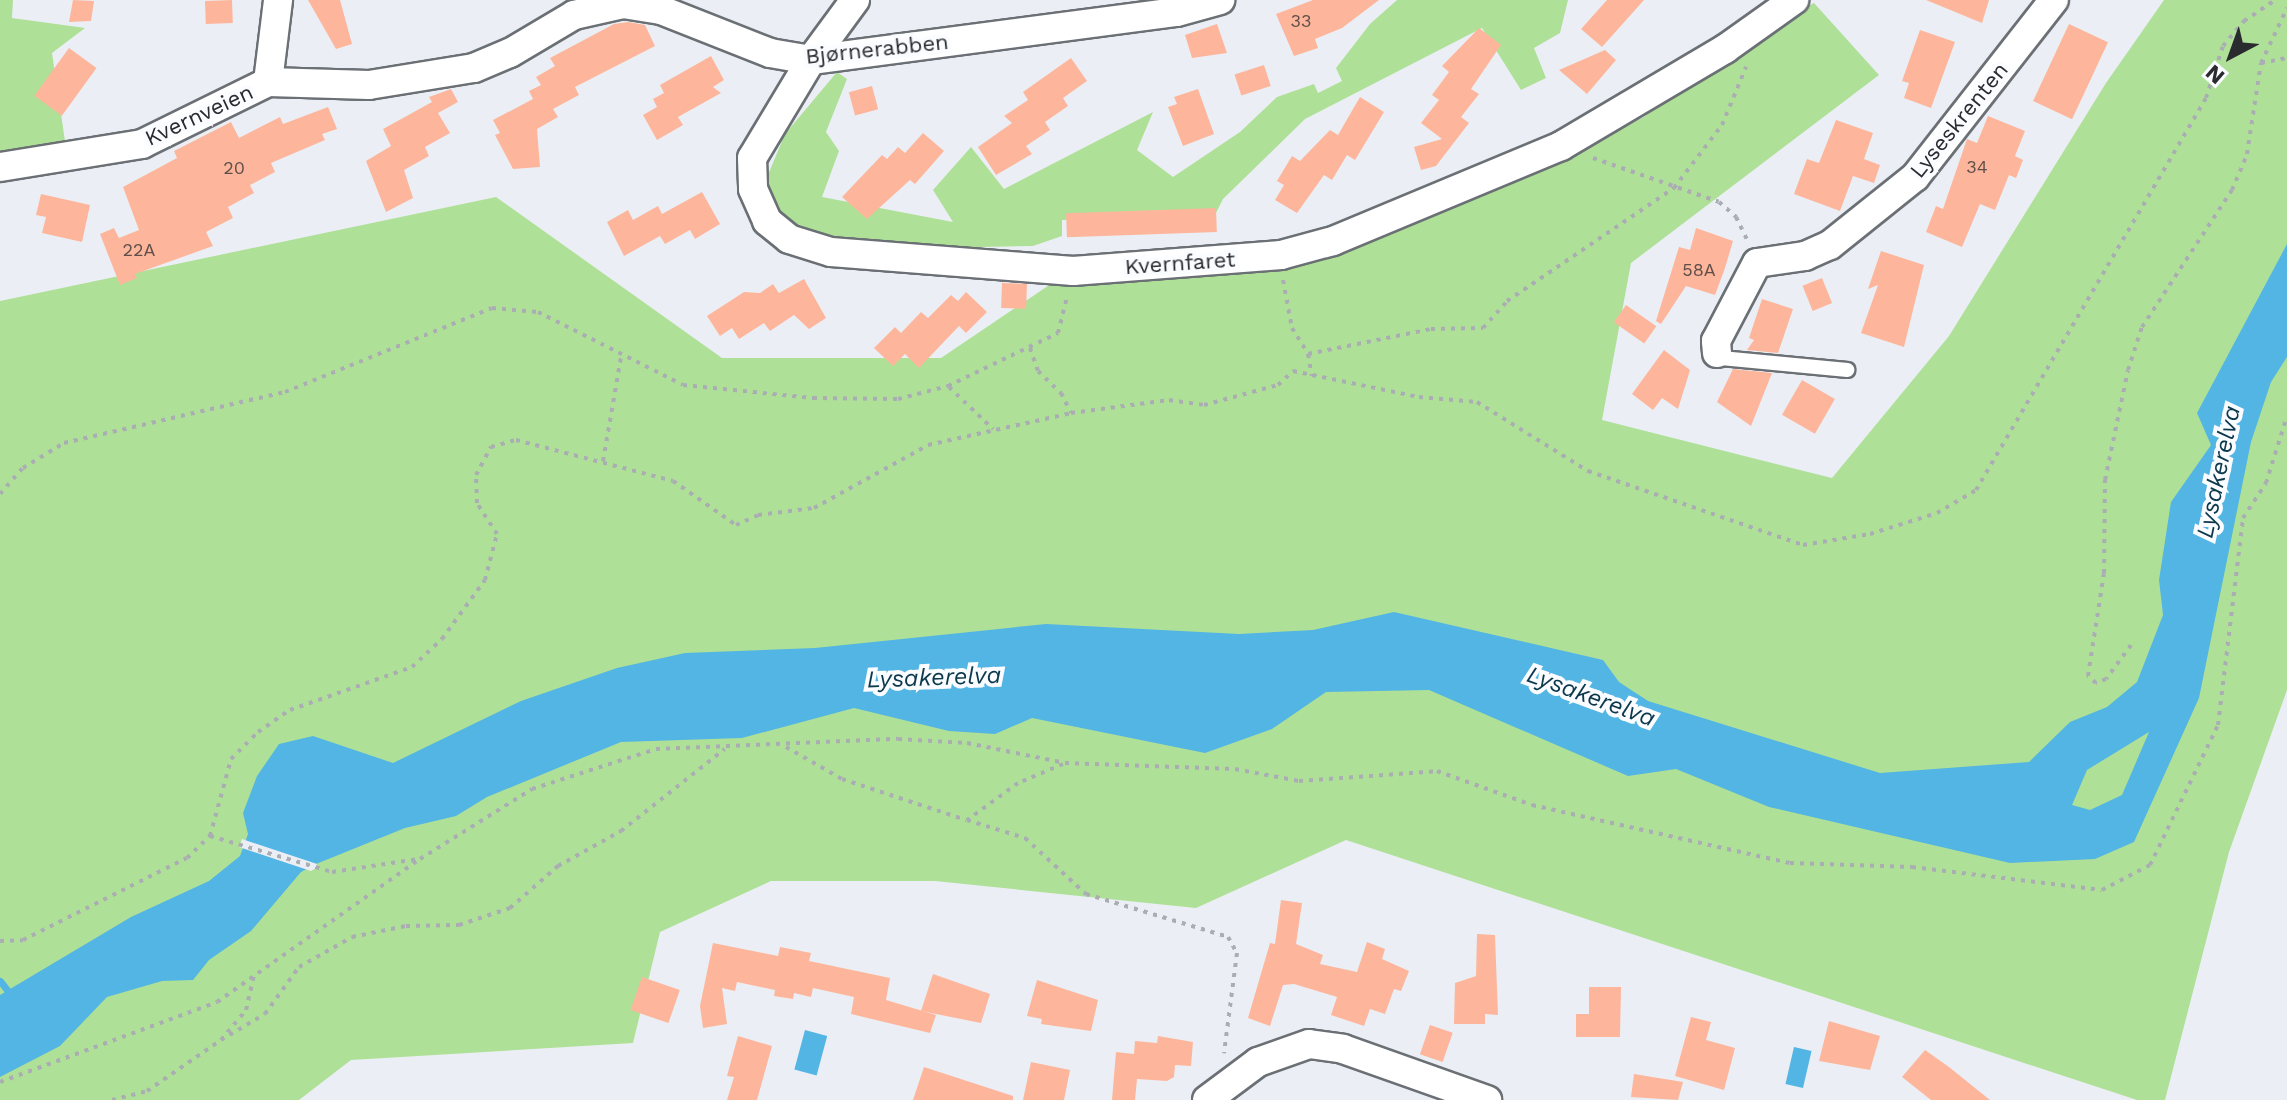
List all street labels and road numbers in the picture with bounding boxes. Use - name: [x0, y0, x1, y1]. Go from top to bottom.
- street label: Bjørnerabben: [804, 28, 950, 70]
- street label: Lyseskrenten: [1904, 57, 2014, 183]
- street label: Kvernveien: [141, 78, 257, 152]
- street label: Kvernfaret: [1124, 246, 1236, 280]

